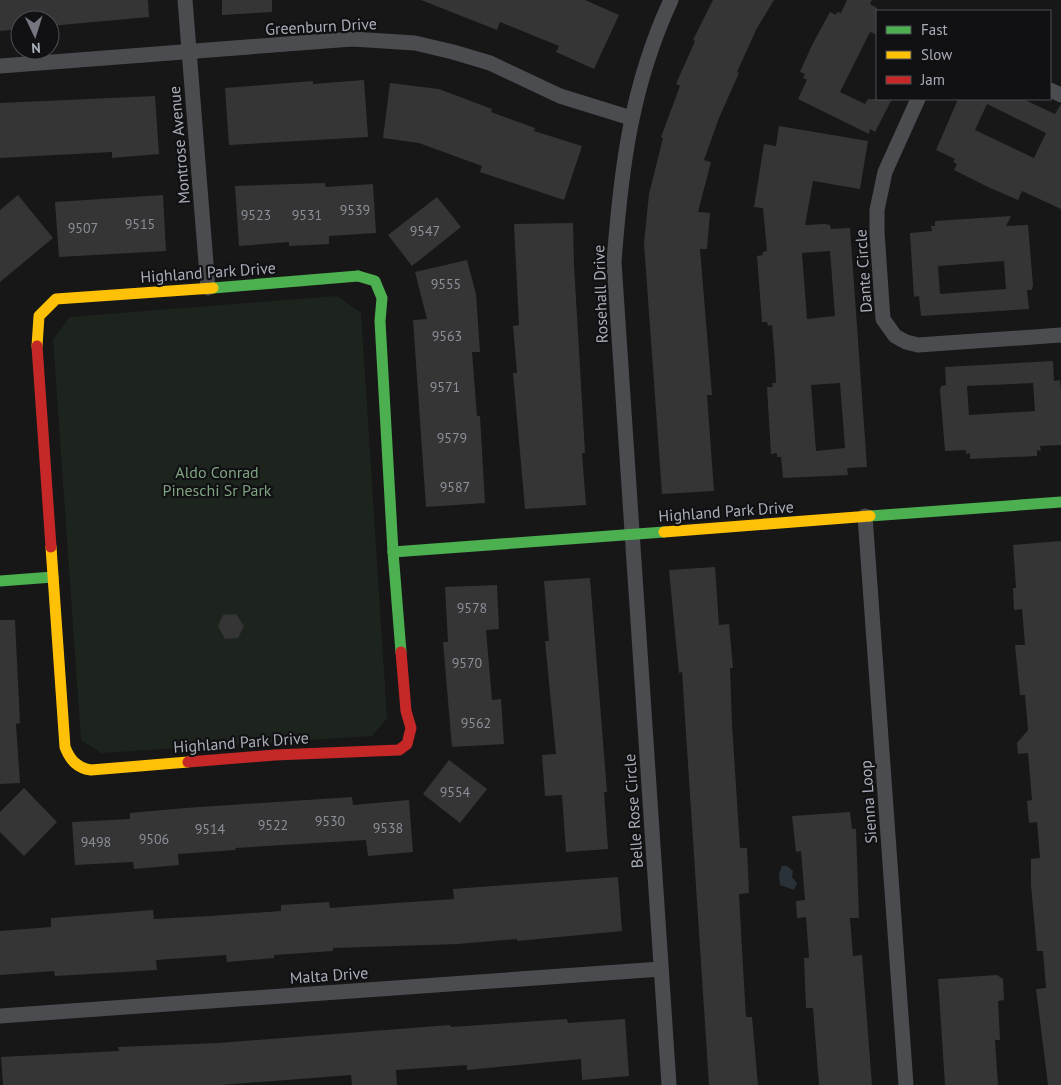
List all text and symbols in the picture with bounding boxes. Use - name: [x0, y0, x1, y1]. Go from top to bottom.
- north arrow: [10, 10, 60, 60]
- legend: [876, 10, 1051, 100]
- street label: Greenburn Drive: [265, 13, 377, 39]
- text: Fast: [921, 20, 948, 39]
- text: N: [31, 39, 41, 57]
- text: Slow: [921, 45, 952, 64]
- text: Jam: [920, 70, 945, 89]
- street label: Montrose Avenue: [164, 85, 194, 205]
- house number: 9539: [340, 201, 370, 219]
- house number: 9523: [241, 206, 271, 224]
- house number: 9531: [292, 206, 322, 224]
- house number: 9515: [125, 215, 155, 233]
- house number: 9507: [68, 219, 98, 237]
- house number: 9547: [410, 222, 440, 240]
- street label: Dante Circle: [850, 229, 876, 313]
- street label: Rosehall Drive: [588, 245, 612, 343]
- street label: Highland Park Drive: [140, 257, 276, 287]
- house number: 9555: [431, 275, 461, 293]
- house number: 9563: [432, 327, 462, 345]
- house number: 9571: [430, 378, 460, 396]
- house number: 9579: [437, 429, 467, 447]
- park label: Aldo Conrad Pineschi Sr Park: [162, 462, 272, 500]
- house number: 9587: [440, 478, 470, 496]
- street label: Highland Park Drive: [658, 496, 794, 526]
- house number: 9578: [457, 599, 487, 617]
- house number: 9570: [452, 654, 483, 672]
- house number: 9562: [461, 714, 491, 732]
- street label: Highland Park Drive: [173, 727, 309, 757]
- street label: Belle Rose Circle: [619, 753, 647, 869]
- street label: Sienna Loop: [855, 760, 881, 844]
- house number: 9554: [440, 783, 471, 801]
- house number: 9530: [315, 812, 346, 830]
- house number: 9522: [258, 816, 288, 834]
- house number: 9538: [373, 819, 403, 837]
- house number: 9514: [195, 820, 226, 838]
- house number: 9506: [139, 830, 169, 848]
- house number: 9498: [81, 833, 111, 851]
- street label: Malta Drive: [289, 962, 369, 988]

